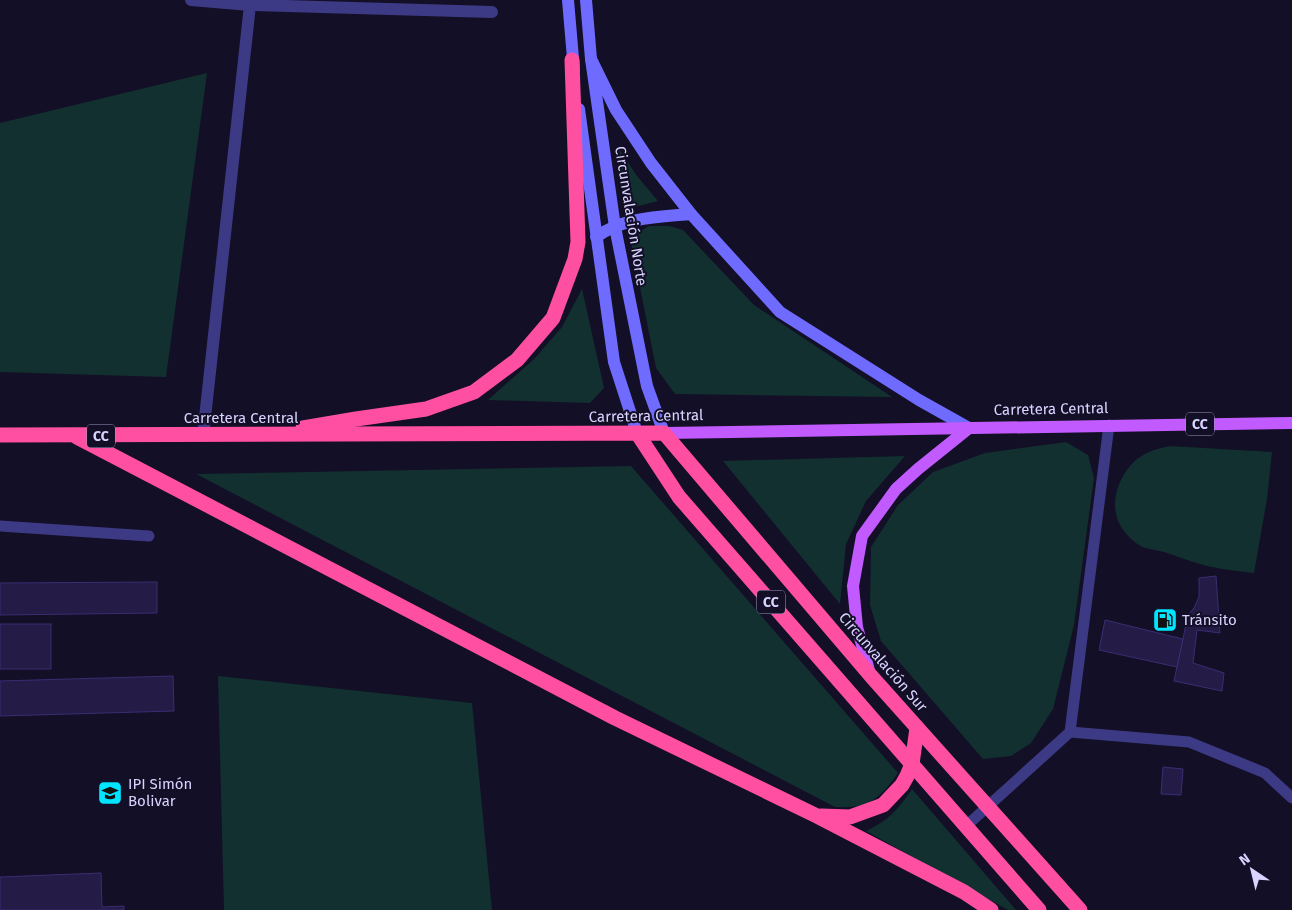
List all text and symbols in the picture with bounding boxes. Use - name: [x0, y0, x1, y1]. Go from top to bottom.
- street label: Circunvalación Norte: [611, 145, 651, 287]
- street label: Carretera Central: [994, 399, 1109, 419]
- street label: Carretera Central: [589, 406, 704, 426]
- street label: Carretera Central: [184, 409, 299, 427]
- road number: CC: [1186, 412, 1214, 436]
- road number: CC: [87, 424, 115, 448]
- road number: CC: [757, 590, 785, 614]
- fuel station icon: Tránsito: [1152, 607, 1178, 633]
- street label: Circunvalación Sur: [835, 609, 931, 715]
- place label: Tránsito: [1182, 611, 1237, 629]
- place label: IPI Simón Bolivar: [128, 775, 192, 810]
- school or university icon: IPI Simón Bolivar: [97, 780, 123, 806]
- north arrow: [1227, 845, 1277, 895]
- text: N: [1236, 850, 1254, 869]

